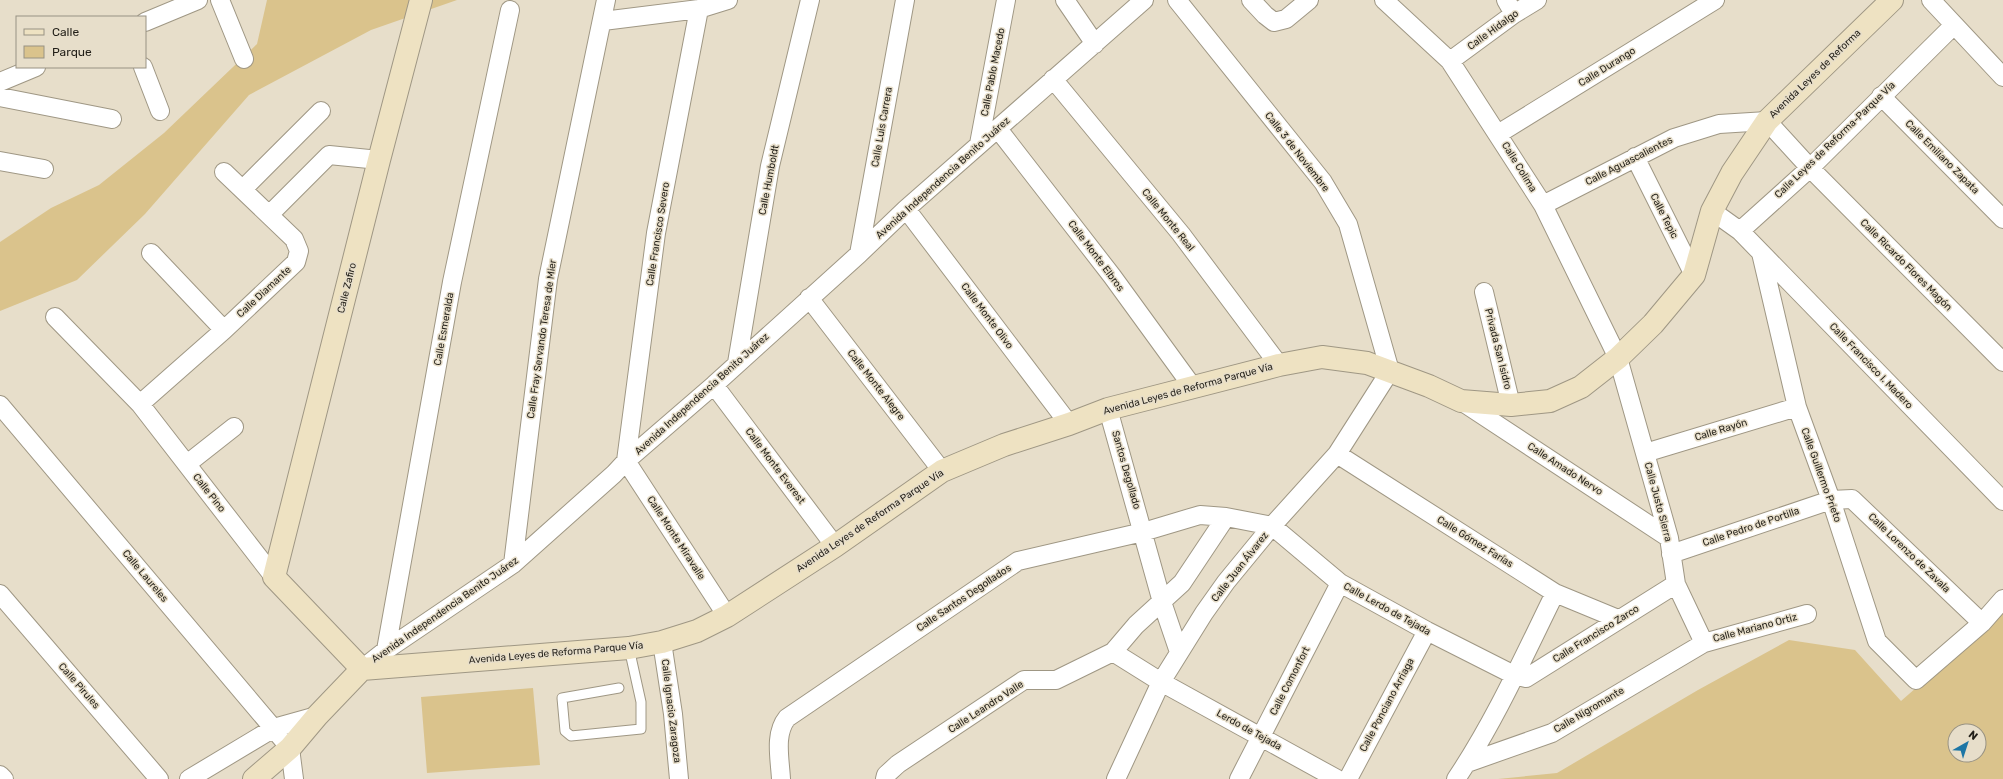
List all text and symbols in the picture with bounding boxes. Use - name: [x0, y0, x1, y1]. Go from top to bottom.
- street label: Calle Hidalgo: [1465, 7, 1521, 53]
- legend: [16, 16, 146, 68]
- text: Calle: [52, 25, 79, 39]
- street label: Calle Pablo Macedo: [979, 27, 1008, 117]
- street label: Avenida Leyes de Reforma: [1767, 27, 1863, 121]
- text: Parque: [52, 45, 92, 59]
- street label: Calle Durango: [1576, 45, 1638, 89]
- street label: Calle Leyes de Reforma-Parque Vía: [1772, 79, 1898, 201]
- street label: Calle Luis Carrera: [869, 86, 895, 168]
- street label: Calle 3 de Noviembre: [1262, 110, 1332, 195]
- street label: Avenida Independencia Benito Juárez: [873, 115, 1013, 241]
- street label: Calle Emiliano Zapata: [1903, 118, 1981, 196]
- street label: Calle Aguascalientes: [1583, 134, 1675, 188]
- street label: Calle Colima: [1499, 140, 1539, 194]
- street label: Calle Humboldt: [756, 144, 782, 216]
- street label: Calle Francisco Severo: [644, 181, 672, 287]
- street label: Calle Monte Real: [1139, 186, 1197, 254]
- street label: Calle Tepic: [1647, 191, 1681, 241]
- street label: Calle Ricardo Flores Magón: [1858, 217, 1954, 313]
- street label: Calle Monte Elbros: [1065, 218, 1127, 294]
- street label: Calle Fray Servando Teresa de Mier: [525, 258, 559, 419]
- street label: Calle Zafiro: [335, 261, 359, 314]
- street label: Calle Diamante: [234, 264, 294, 320]
- street label: Calle Monte Olivo: [958, 281, 1016, 352]
- street label: Calle Esmeralda: [432, 292, 456, 366]
- street label: Privada San Isidro: [1482, 307, 1514, 391]
- street label: Calle Francisco I. Madero: [1827, 320, 1915, 412]
- street label: Avenida Independencia Benito Juárez: [632, 331, 772, 457]
- street label: Calle Monte Alegre: [845, 347, 908, 423]
- street label: Avenida Leyes de Reforma Parque Vía: [1102, 361, 1274, 417]
- street label: Calle Rayón: [1693, 416, 1749, 444]
- street label: Calle Monte Everest: [743, 426, 807, 506]
- street label: Calle Guillermo Prieto: [1798, 426, 1844, 524]
- street label: Santos Degollado: [1109, 429, 1143, 511]
- street label: Calle Amado Nervo: [1525, 440, 1605, 498]
- street label: Calle Justo Sierra: [1642, 461, 1674, 543]
- street label: Avenida Leyes de Reforma Parque Vía: [794, 467, 946, 575]
- street label: Calle Pino: [190, 471, 228, 515]
- street label: Calle Monte Miravalle: [644, 494, 708, 582]
- street label: Calle Pedro de Portilla: [1701, 505, 1801, 549]
- street label: Calle Lorenzo de Zavala: [1866, 511, 1952, 595]
- street label: Calle Gómez Farías: [1435, 514, 1515, 570]
- street label: Calle Juan Álvarez: [1209, 530, 1271, 604]
- street label: Calle Laureles: [120, 547, 170, 605]
- street label: Avenida Independencia Benito Juárez: [369, 555, 521, 665]
- street label: Calle Santos Degollados: [914, 562, 1014, 634]
- street label: Calle Lerdo de Tejada: [1341, 580, 1433, 638]
- street label: Calle Francisco Zarco: [1551, 602, 1642, 665]
- street label: Calle Mariano Ortiz: [1712, 611, 1798, 645]
- street label: Avenida Leyes de Reforma Parque Vía: [468, 639, 644, 667]
- street label: Calle Comonfort: [1268, 645, 1312, 717]
- street label: Calle Ponciano Arriaga: [1357, 656, 1417, 754]
- street label: Calle Ignacio Zaragoza: [659, 658, 683, 764]
- street label: Calle Pirules: [56, 661, 102, 711]
- street label: Calle Leandro Valle: [946, 678, 1026, 736]
- street label: Calle Nigromante: [1552, 684, 1627, 736]
- street label: Lerdo de Tejada: [1214, 707, 1284, 753]
- north arrow: [1947, 723, 1987, 763]
- text: N: [1966, 728, 1980, 743]

